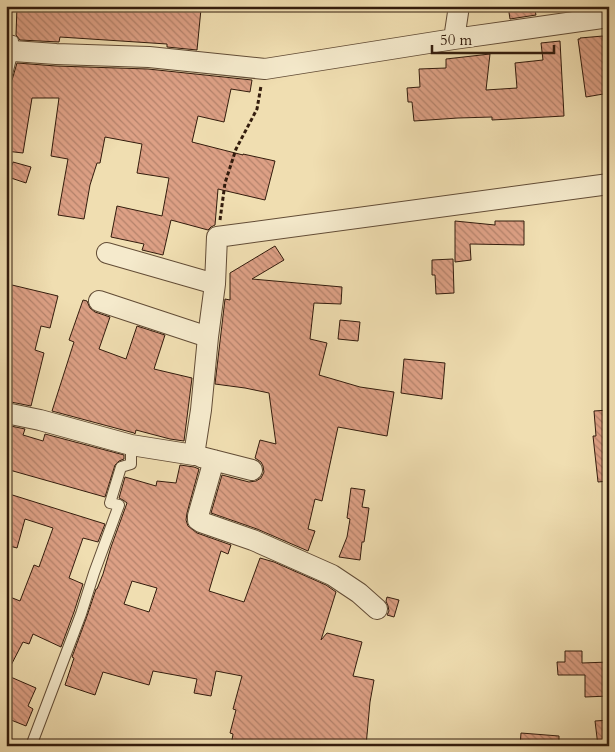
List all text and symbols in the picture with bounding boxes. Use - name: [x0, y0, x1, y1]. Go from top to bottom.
- scale bar: [432, 22, 555, 54]
- text: 50 m: [440, 30, 472, 50]

